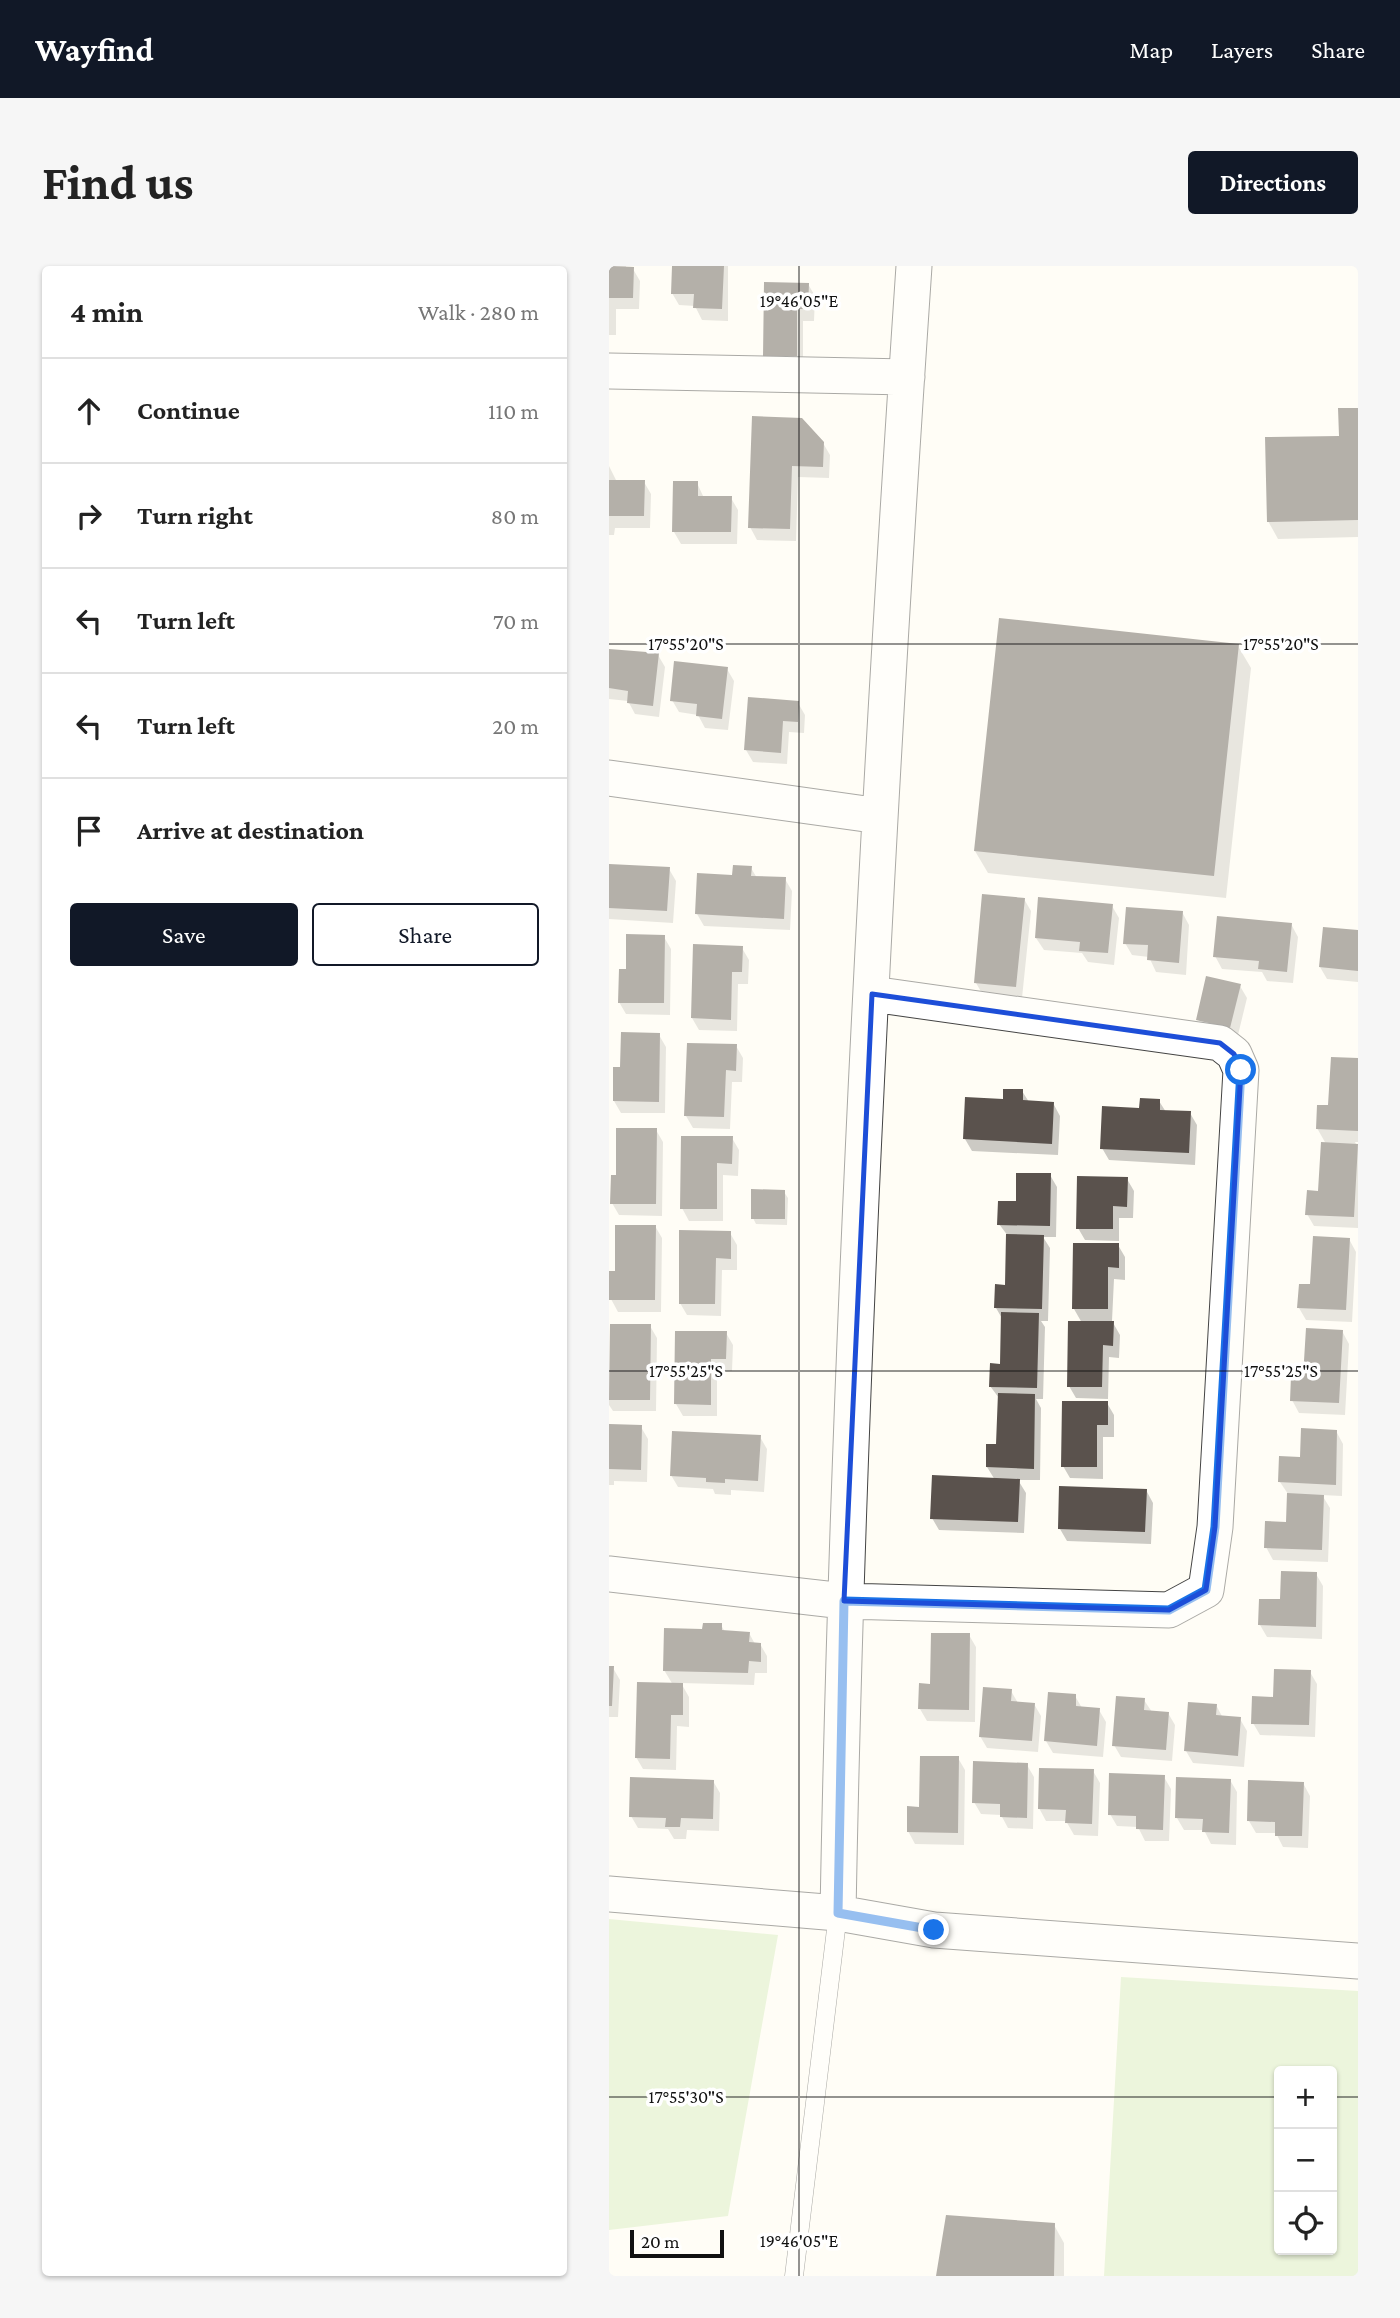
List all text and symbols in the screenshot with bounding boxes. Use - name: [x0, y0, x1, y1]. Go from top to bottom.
- text: Wayfind: [35, 31, 153, 68]
- text: Map: [1129, 36, 1173, 63]
- text: Layers: [1211, 36, 1273, 63]
- text: Share: [1311, 36, 1365, 63]
- button: Directions: [1188, 151, 1358, 214]
- text: Find us: [42, 155, 194, 210]
- text: 19°46'05"E: [760, 291, 838, 311]
- text: 4 min: [70, 295, 143, 328]
- text: Walk · 280 m: [418, 299, 539, 325]
- icon: ahead: [70, 392, 108, 430]
- text: Continue: [137, 396, 240, 425]
- text: 110 m: [488, 398, 539, 424]
- icon: right: [70, 497, 108, 535]
- text: Turn right: [137, 501, 253, 530]
- text: 80 m: [491, 503, 539, 529]
- icon: left: [70, 602, 108, 640]
- text: Turn left: [137, 606, 235, 635]
- text: 70 m: [493, 608, 539, 634]
- text: 17°55'20"S: [648, 634, 724, 654]
- text: 17°55'20"S: [1243, 634, 1319, 654]
- icon: left: [70, 707, 108, 745]
- text: Turn left: [137, 711, 235, 740]
- text: 20 m: [492, 713, 539, 739]
- icon: arrive: [70, 812, 108, 850]
- text: Arrive at destination: [137, 816, 364, 845]
- button: Save: [70, 903, 298, 966]
- button: Share: [312, 903, 539, 966]
- route start: [1225, 1054, 1256, 1085]
- text: 17°55'25"S: [649, 1361, 723, 1381]
- text: 17°55'25"S: [1244, 1361, 1318, 1381]
- route end: [918, 1914, 949, 1945]
- map controls: [1274, 2066, 1337, 2255]
- button: +: [1274, 2066, 1337, 2129]
- text: 17°55'30"S: [648, 2087, 724, 2107]
- button: −: [1274, 2129, 1337, 2192]
- button: locate: [1274, 2192, 1337, 2255]
- scale bar: [630, 2227, 725, 2259]
- text: 20 m: [641, 2231, 680, 2252]
- text: 19°46'05"E: [760, 2231, 838, 2251]

